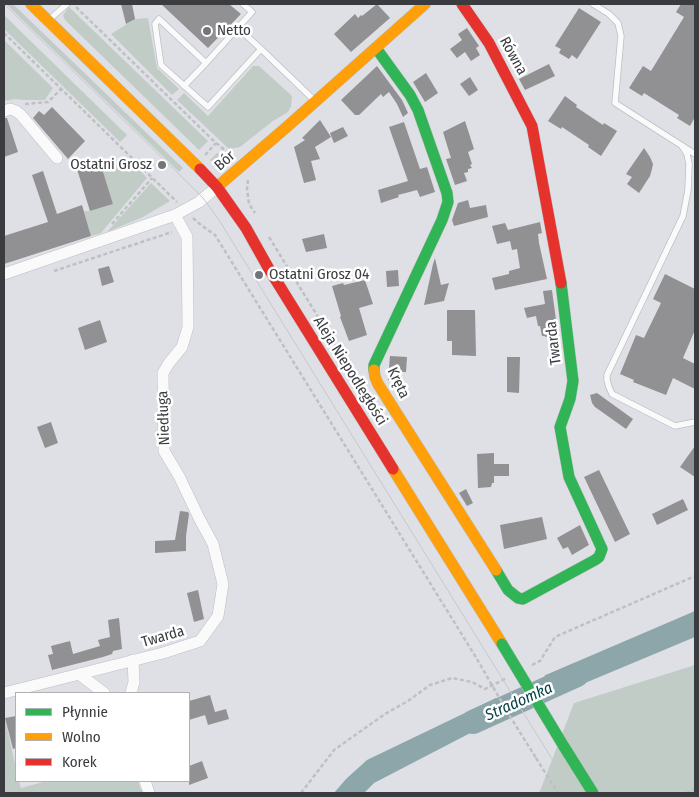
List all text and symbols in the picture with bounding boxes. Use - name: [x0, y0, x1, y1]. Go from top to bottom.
- place label: Netto: [217, 22, 251, 40]
- marker: Netto: [201, 25, 213, 37]
- street label: Równa: [495, 34, 531, 78]
- street label: Bór: [211, 147, 239, 175]
- place label: Ostatni Grosz: [70, 156, 152, 174]
- marker: Ostatni Grosz: [156, 159, 168, 171]
- place label: Ostatni Grosz 04: [269, 266, 369, 284]
- marker: Ostatni Grosz 04: [253, 269, 265, 281]
- street label: Aleja Niepodległości: [309, 313, 391, 429]
- street label: Twarda: [542, 320, 566, 366]
- street label: Kręta: [383, 365, 413, 401]
- street label: Niedługa: [154, 390, 174, 446]
- street label: Twarda: [140, 622, 186, 652]
- water label: Stradomka: [482, 679, 556, 725]
- legend: [15, 692, 190, 782]
- text: Płynnie: [62, 703, 108, 721]
- text: Wolno: [62, 728, 101, 746]
- text: Korek: [62, 753, 97, 771]

